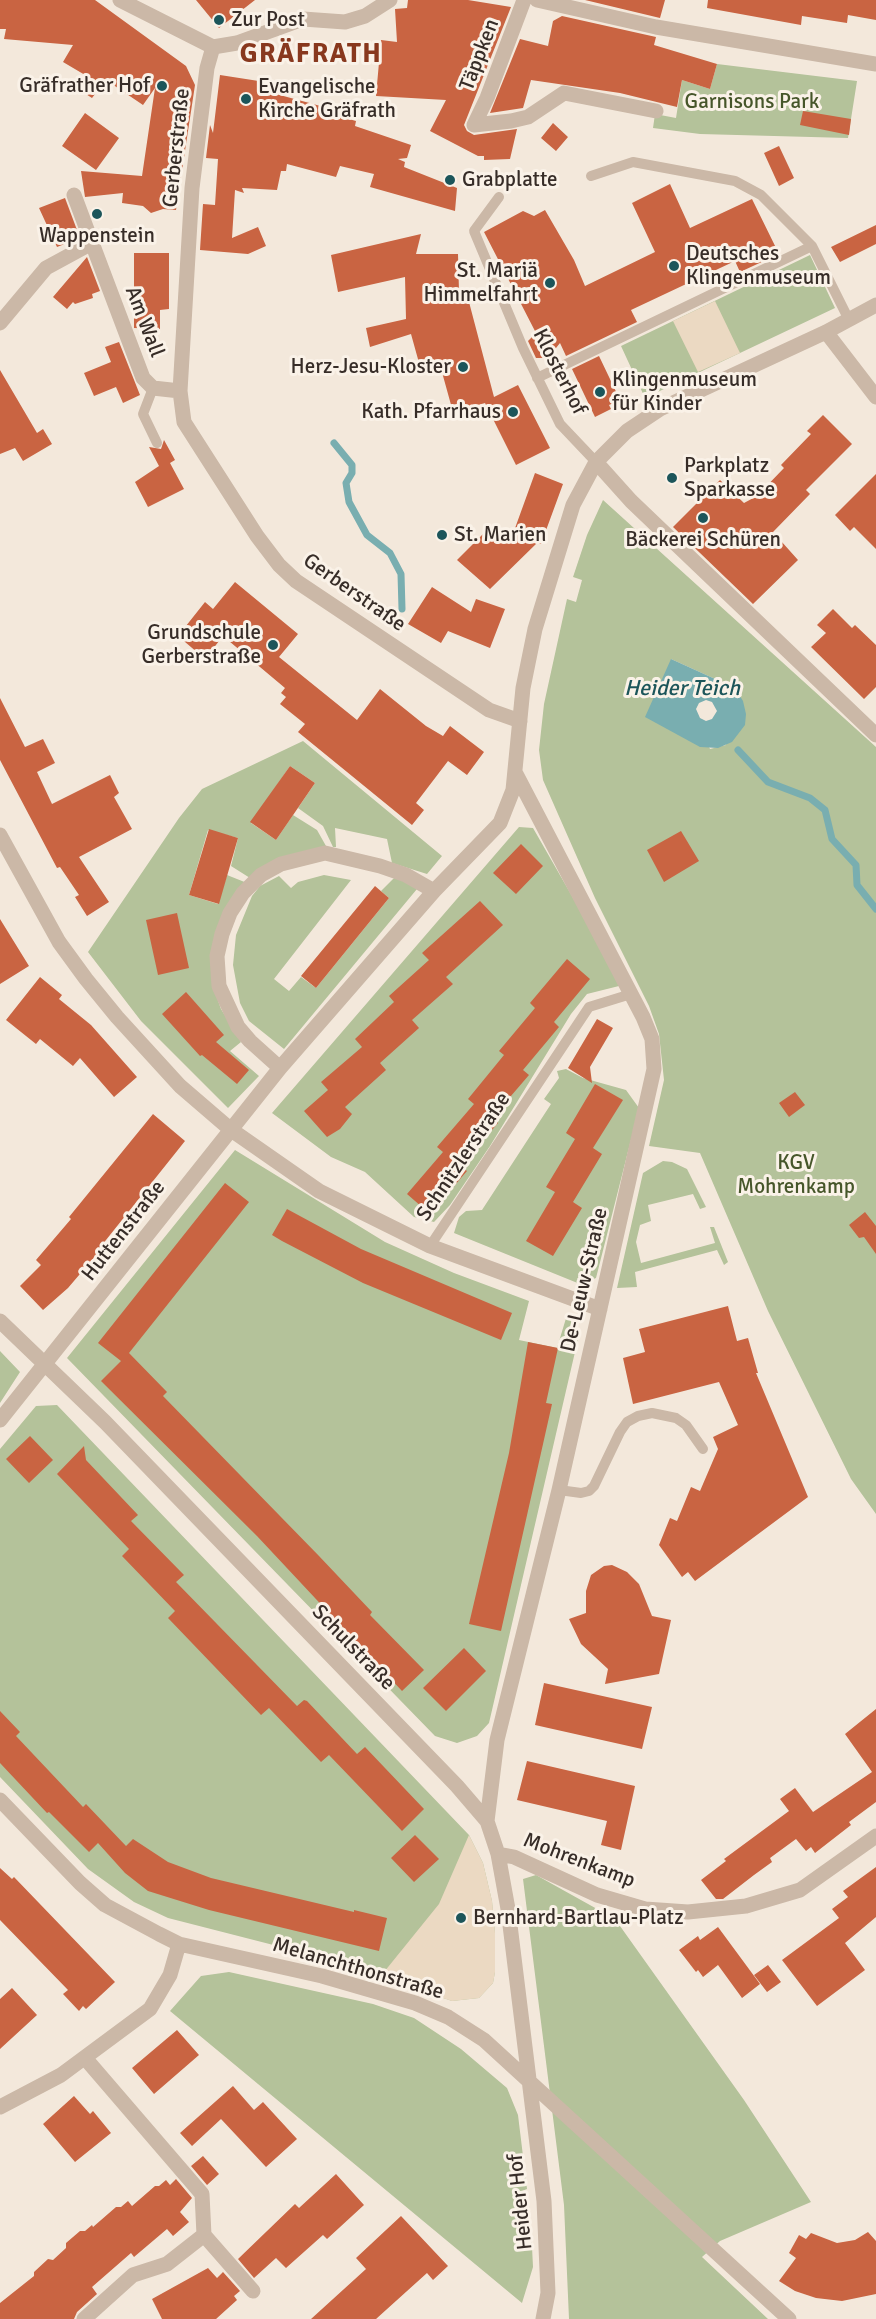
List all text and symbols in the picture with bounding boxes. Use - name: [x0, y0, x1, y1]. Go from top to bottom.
- place label: Zur Post: [231, 7, 305, 33]
- marker: Zur Post: [212, 13, 226, 27]
- street label: Täppken: [455, 16, 505, 94]
- district label: GRÄFRATH: [240, 39, 382, 71]
- place label: Gräfrather Hof: [19, 73, 150, 99]
- place label: Evangelische Kirche Gräfrath: [258, 74, 396, 124]
- marker: Gräfrather Hof: [155, 79, 169, 93]
- street label: Gerberstraße: [158, 87, 196, 209]
- park label: Garnisons Park: [685, 89, 819, 115]
- marker: Evangelische Kirche Gräfrath: [239, 92, 253, 106]
- place label: Grabplatte: [462, 167, 558, 193]
- marker: Grabplatte: [443, 173, 457, 187]
- marker: Wappenstein: [90, 207, 104, 221]
- place label: Wappenstein: [39, 223, 155, 249]
- place label: Deutsches Klingenmuseum: [686, 241, 831, 291]
- place label: St. Mariä Himmelfahrt: [424, 258, 538, 308]
- marker: Deutsches Klingenmuseum: [667, 259, 681, 273]
- marker: St. Mariä Himmelfahrt: [543, 276, 557, 290]
- street label: Am Wall: [119, 283, 169, 361]
- street label: Klosterhof: [527, 325, 591, 419]
- place label: Herz-Jesu-Kloster: [291, 354, 451, 380]
- marker: Herz-Jesu-Kloster: [456, 360, 470, 374]
- place label: Klingenmuseum für Kinder: [612, 367, 757, 417]
- marker: Klingenmuseum für Kinder: [593, 385, 607, 399]
- place label: Kath. Pfarrhaus: [361, 399, 501, 425]
- marker: Kath. Pfarrhaus: [506, 405, 520, 419]
- place label: Parkplatz Sparkasse: [684, 453, 775, 503]
- marker: Parkplatz Sparkasse: [665, 471, 679, 485]
- marker: Bäckerei Schüren: [696, 511, 710, 525]
- place label: St. Marien: [454, 522, 547, 548]
- place label: Bäckerei Schüren: [625, 527, 781, 553]
- marker: St. Marien: [435, 528, 449, 542]
- street label: Gerberstraße: [298, 548, 410, 638]
- place label: Grundschule Gerberstraße: [142, 620, 261, 670]
- marker: Grundschule Gerberstraße: [266, 638, 280, 652]
- water label: Heider Teich: [624, 676, 740, 702]
- street label: Schnitzlerstraße: [412, 1088, 516, 1226]
- park label: KGV Mohrenkamp: [737, 1150, 855, 1200]
- street label: Huttenstraße: [77, 1176, 171, 1286]
- street label: De-Leuw-Straße: [556, 1205, 614, 1355]
- street label: Schulstraße: [306, 1600, 400, 1696]
- street label: Mohrenkamp: [520, 1828, 638, 1894]
- place label: Bernhard-Bartlau-Platz: [473, 1905, 684, 1931]
- marker: Bernhard-Bartlau-Platz: [454, 1911, 468, 1925]
- street label: Melanchthonstraße: [270, 1933, 446, 2005]
- street label: Heider Hof: [503, 2153, 539, 2251]

